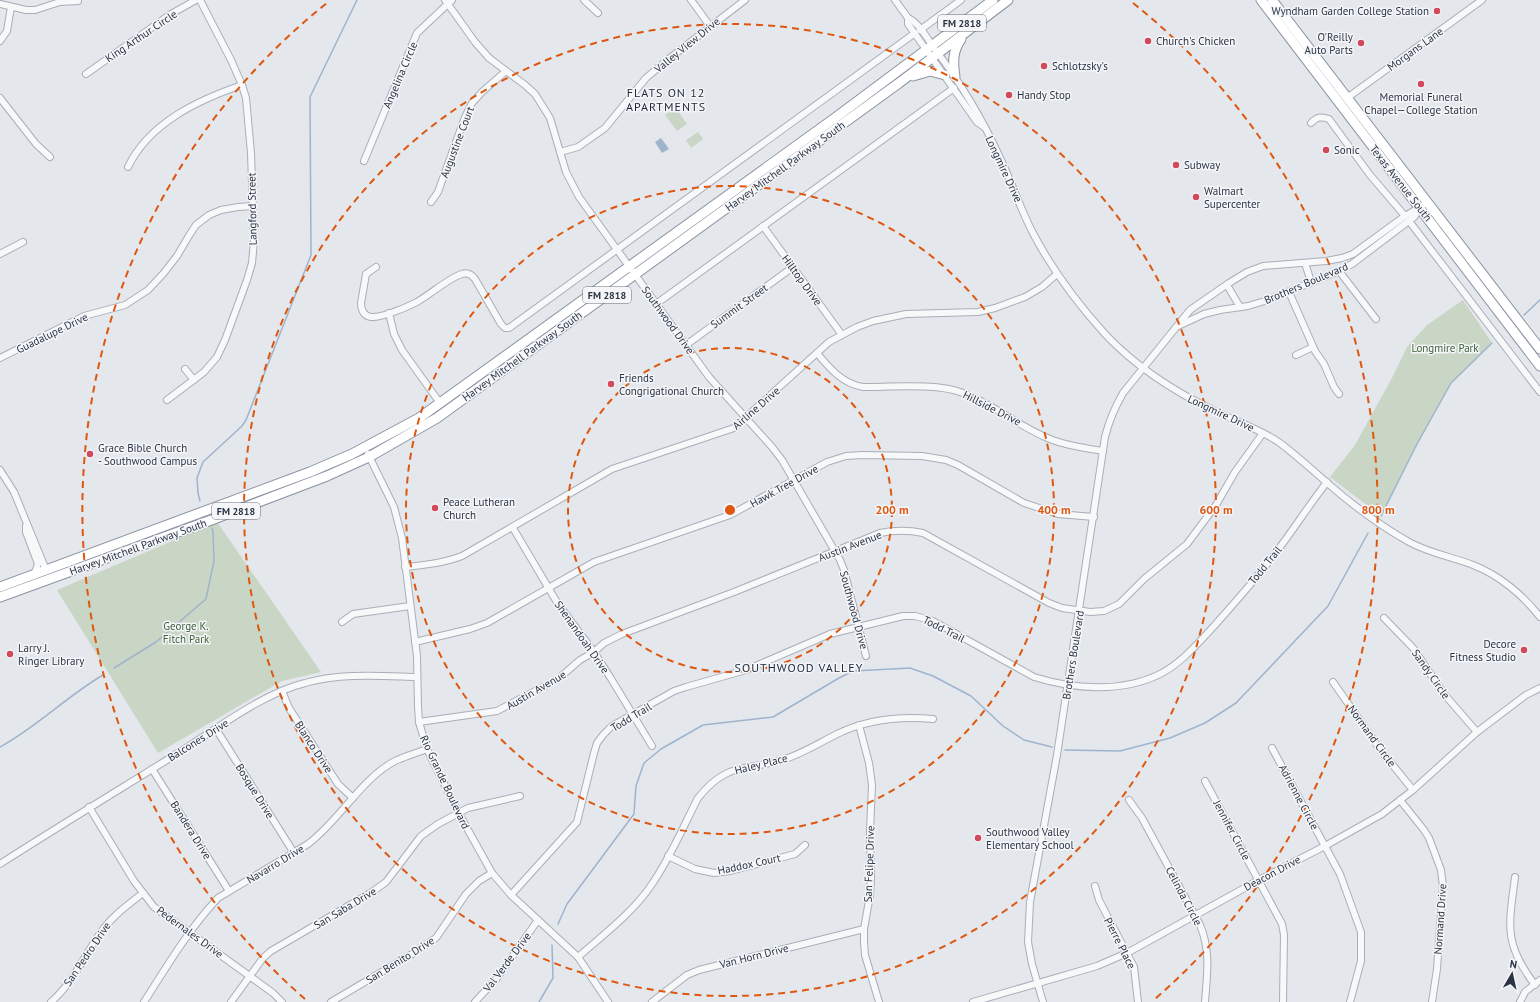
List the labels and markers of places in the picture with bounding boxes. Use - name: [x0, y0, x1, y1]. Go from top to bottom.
- place label: Wyndham Garden College Station: [1272, 4, 1429, 18]
- marker: Wyndham Garden College Station: [1432, 6, 1442, 16]
- place label: O'Reilly Auto Parts: [1305, 30, 1354, 57]
- place label: Church's Chicken: [1156, 34, 1235, 48]
- marker: Church's Chicken: [1143, 36, 1153, 46]
- marker: O'Reilly Auto Parts: [1356, 38, 1366, 48]
- place label: Schlotzsky's: [1052, 59, 1108, 73]
- marker: Schlotzsky's: [1039, 61, 1049, 71]
- marker: Memorial Funeral Chapel—College Station: [1416, 79, 1426, 89]
- place label: Handy Stop: [1017, 88, 1071, 102]
- marker: Handy Stop: [1004, 90, 1014, 100]
- place label: Memorial Funeral Chapel—College Station: [1364, 90, 1478, 117]
- place label: Sonic: [1334, 143, 1360, 157]
- marker: Sonic: [1321, 145, 1331, 155]
- place label: Subway: [1184, 158, 1221, 172]
- marker: Subway: [1171, 160, 1181, 170]
- place label: Walmart Supercenter: [1204, 184, 1261, 211]
- marker: Walmart Supercenter: [1191, 192, 1201, 202]
- place label: Friends Congrigational Church: [619, 371, 724, 398]
- marker: Friends Congrigational Church: [606, 379, 616, 389]
- place label: Grace Bible Church - Southwood Campus: [98, 441, 197, 468]
- marker: Grace Bible Church - Southwood Campus: [85, 449, 95, 459]
- place label: Peace Lutheran Church: [443, 495, 515, 522]
- marker: Peace Lutheran Church: [430, 503, 440, 513]
- centre of rings: [723, 503, 737, 517]
- place label: Decore Fitness Studio: [1450, 637, 1516, 664]
- place label: Larry J. Ringer Library: [18, 641, 85, 668]
- marker: Decore Fitness Studio: [1519, 645, 1529, 655]
- marker: Larry J. Ringer Library: [5, 649, 15, 659]
- place label: Southwood Valley Elementary School: [986, 825, 1074, 852]
- marker: Southwood Valley Elementary School: [973, 833, 983, 843]

